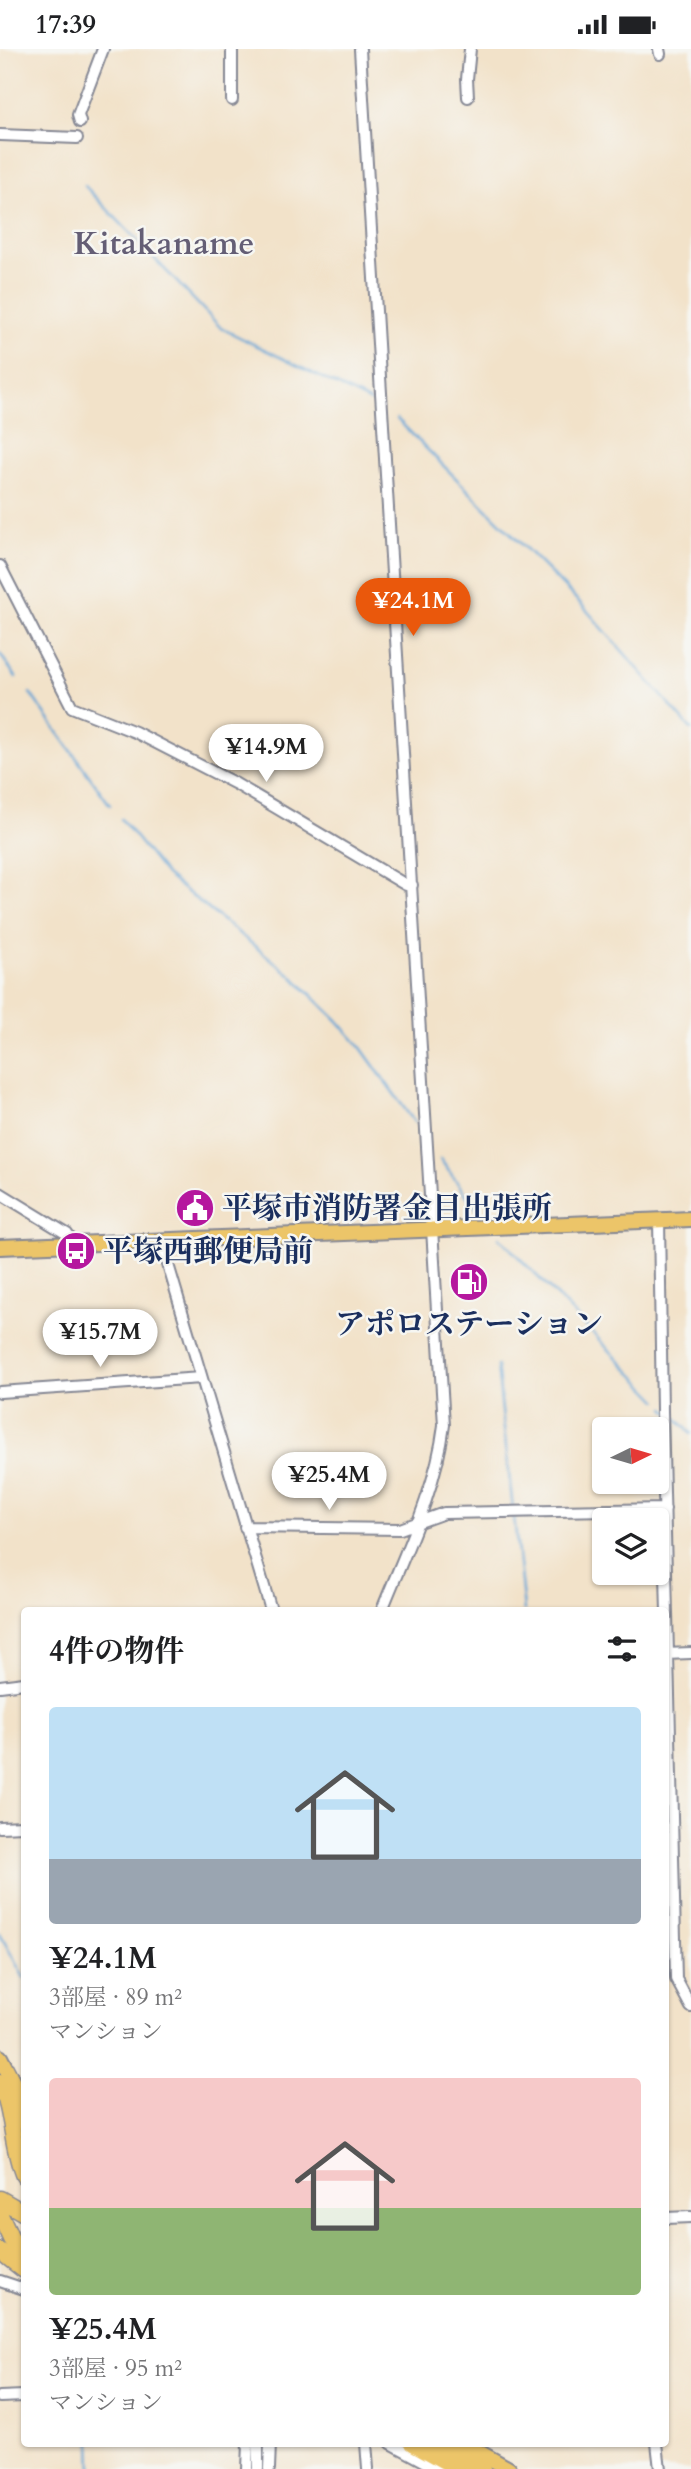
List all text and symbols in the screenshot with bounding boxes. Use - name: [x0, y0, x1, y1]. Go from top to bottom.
- text: 17:39: [35, 7, 96, 42]
- district label: Kitakaname: [74, 222, 254, 266]
- pin: ¥24.1M: [356, 579, 470, 638]
- text: ¥24.1M: [372, 585, 454, 616]
- pin: ¥14.9M: [209, 725, 323, 784]
- text: ¥14.9M: [225, 731, 307, 762]
- public building icon: 平塚市消防署金目出張所: [174, 1187, 216, 1229]
- place label: 平塚市消防署金目出張所: [222, 1188, 552, 1229]
- bus stop icon: 平塚西郵便局前: [55, 1230, 97, 1272]
- place label: 平塚西郵便局前: [103, 1231, 313, 1272]
- fuel station icon: アポロステーション: [448, 1261, 490, 1303]
- place label: アポロステーション: [335, 1304, 603, 1345]
- pin: ¥15.7M: [43, 1309, 157, 1369]
- text: ¥15.7M: [59, 1316, 141, 1347]
- north arrow: [592, 1417, 668, 1495]
- map controls: [592, 1417, 669, 1585]
- pin: ¥25.4M: [272, 1453, 386, 1512]
- text: ¥25.4M: [288, 1459, 370, 1490]
- button: layers: [592, 1508, 669, 1585]
- icon: filters: [603, 1630, 641, 1668]
- text: 4件の物件: [49, 1631, 184, 1672]
- icon: home: [282, 1752, 408, 1878]
- text: ¥24.1M: [49, 1938, 157, 1979]
- text: 3部屋 · 89 m²: [49, 1982, 182, 2013]
- text: マンション: [49, 2016, 163, 2047]
- icon: home: [282, 2123, 408, 2249]
- text: ¥25.4M: [49, 2309, 157, 2350]
- text: 3部屋 · 95 m²: [49, 2353, 182, 2384]
- text: マンション: [49, 2387, 163, 2418]

